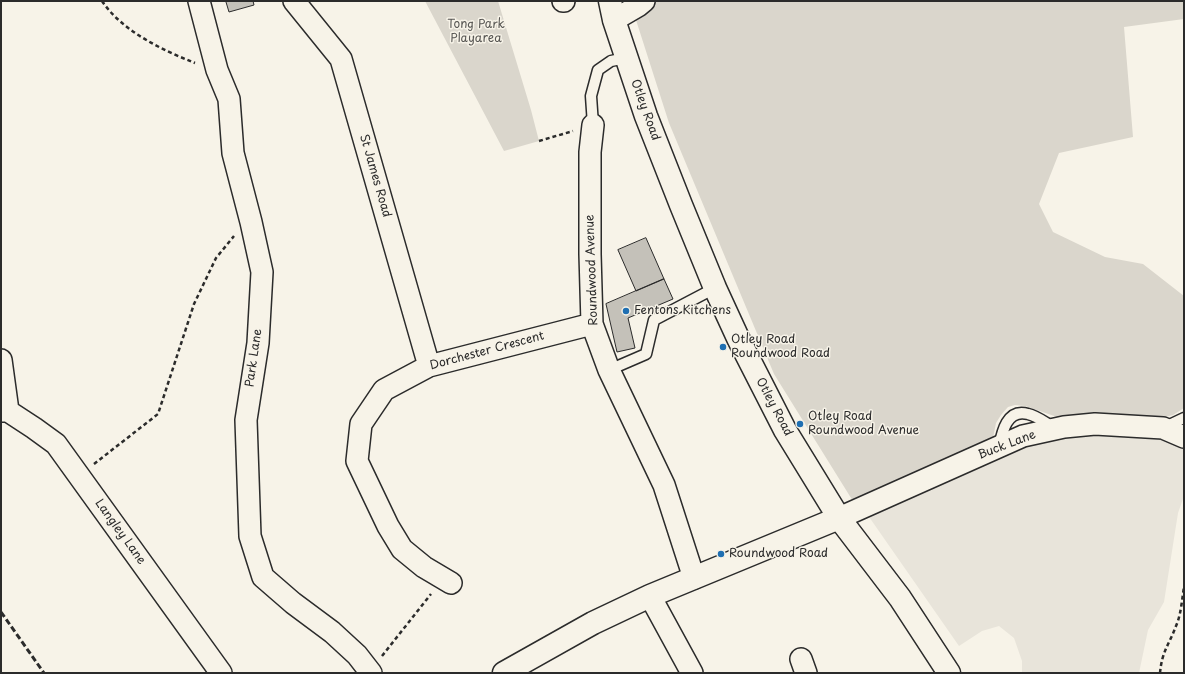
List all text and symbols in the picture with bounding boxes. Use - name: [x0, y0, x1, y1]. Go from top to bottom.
- park label: Tong Park Playarea: [447, 18, 505, 46]
- street label: Otley Road: [627, 77, 663, 143]
- street label: St James Road: [356, 133, 394, 219]
- street label: Roundwood Avenue: [583, 214, 601, 326]
- place label: Fentons Kitchens: [634, 304, 731, 318]
- marker: Fentons Kitchens: [621, 306, 631, 316]
- street label: Park Lane: [243, 328, 265, 388]
- street label: Dorchester Crescent: [428, 329, 546, 373]
- place label: Otley Road Roundwood Road: [731, 333, 830, 361]
- marker: Otley Road Roundwood Road: [718, 342, 728, 352]
- street label: Otley Road: [753, 375, 795, 439]
- place label: Otley Road Roundwood Avenue: [808, 410, 919, 438]
- marker: Otley Road Roundwood Avenue: [795, 419, 805, 429]
- street label: Buck Lane: [976, 427, 1038, 463]
- street label: Langley Lane: [91, 497, 149, 567]
- place label: Roundwood Road: [729, 547, 828, 561]
- marker: Roundwood Road: [716, 549, 726, 559]

